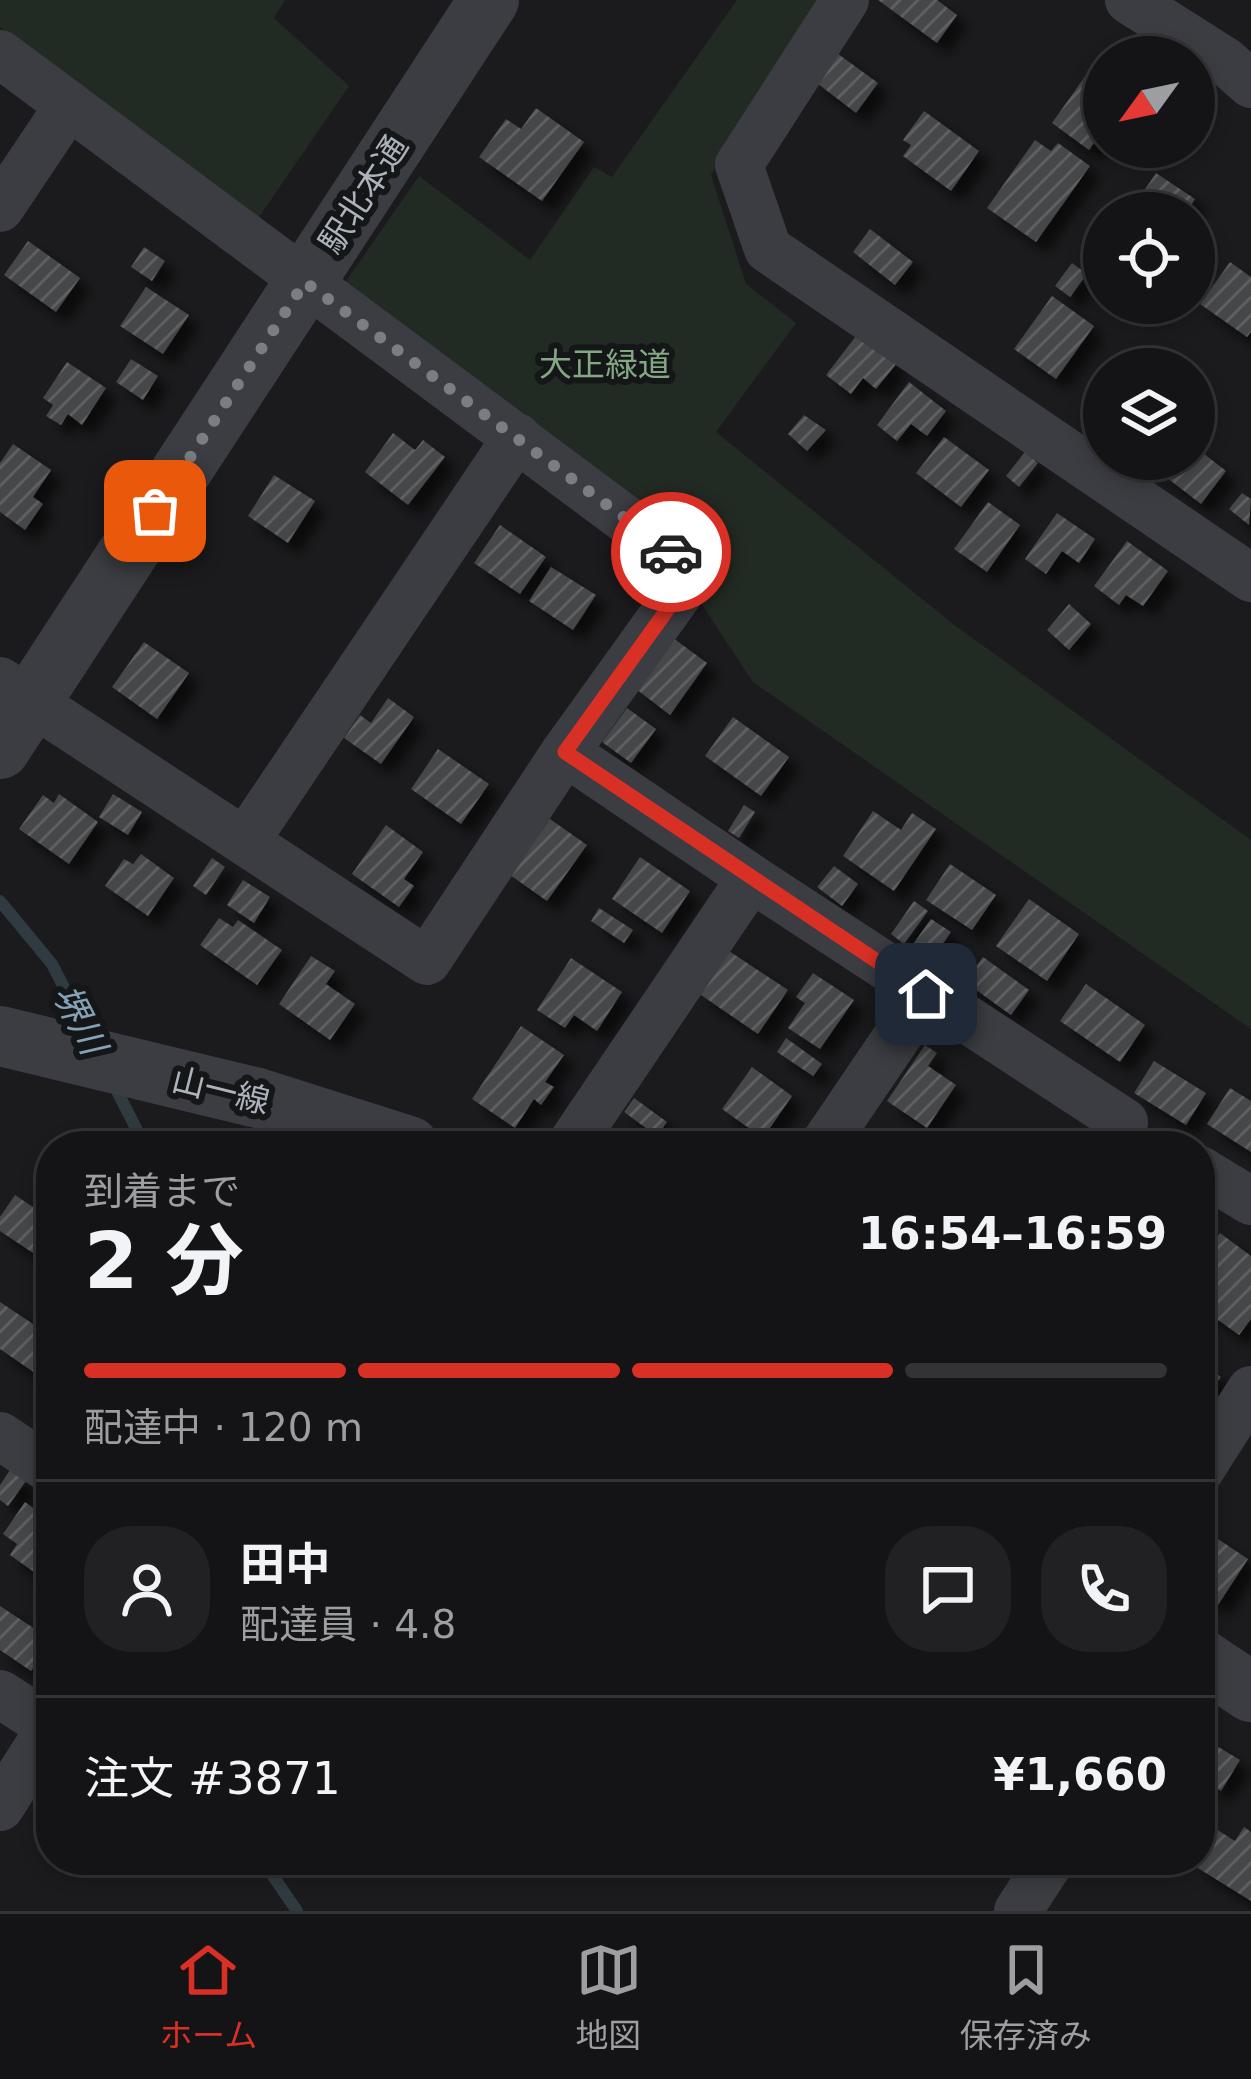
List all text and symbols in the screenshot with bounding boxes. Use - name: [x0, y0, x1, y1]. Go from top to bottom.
- north arrow: [1083, 36, 1215, 168]
- map controls: [1083, 36, 1215, 480]
- street label: 駅北本通: [311, 128, 416, 260]
- button: locate: [1083, 192, 1215, 324]
- park label: 大正緑道: [539, 345, 671, 384]
- button: layers: [1083, 348, 1215, 480]
- pin: [104, 460, 206, 562]
- icon: bag: [122, 478, 188, 544]
- courier: [611, 492, 731, 612]
- icon: car: [638, 519, 704, 585]
- pin: [875, 943, 977, 1045]
- icon: home: [893, 961, 959, 1027]
- water label: 堺川: [45, 978, 116, 1064]
- street label: 山一線: [168, 1060, 274, 1121]
- text: 到着まで: [84, 1169, 240, 1214]
- text: 16:54–16:59: [858, 1207, 1167, 1260]
- text: 2 分: [84, 1216, 243, 1306]
- text: 配達中 · 120 m: [84, 1405, 363, 1450]
- button: person: [84, 1526, 210, 1652]
- button: chat: [885, 1526, 1011, 1652]
- button: phone: [1041, 1526, 1167, 1652]
- text: 田中: [240, 1538, 330, 1591]
- text: 配達員 · 4.8: [240, 1602, 456, 1647]
- text: ¥1,660: [993, 1748, 1167, 1801]
- text: 注文 #3871: [84, 1752, 341, 1805]
- tab: ホーム: [159, 1937, 257, 2057]
- tab: 地図: [576, 1937, 642, 2057]
- tab: 保存済み: [960, 1937, 1092, 2057]

